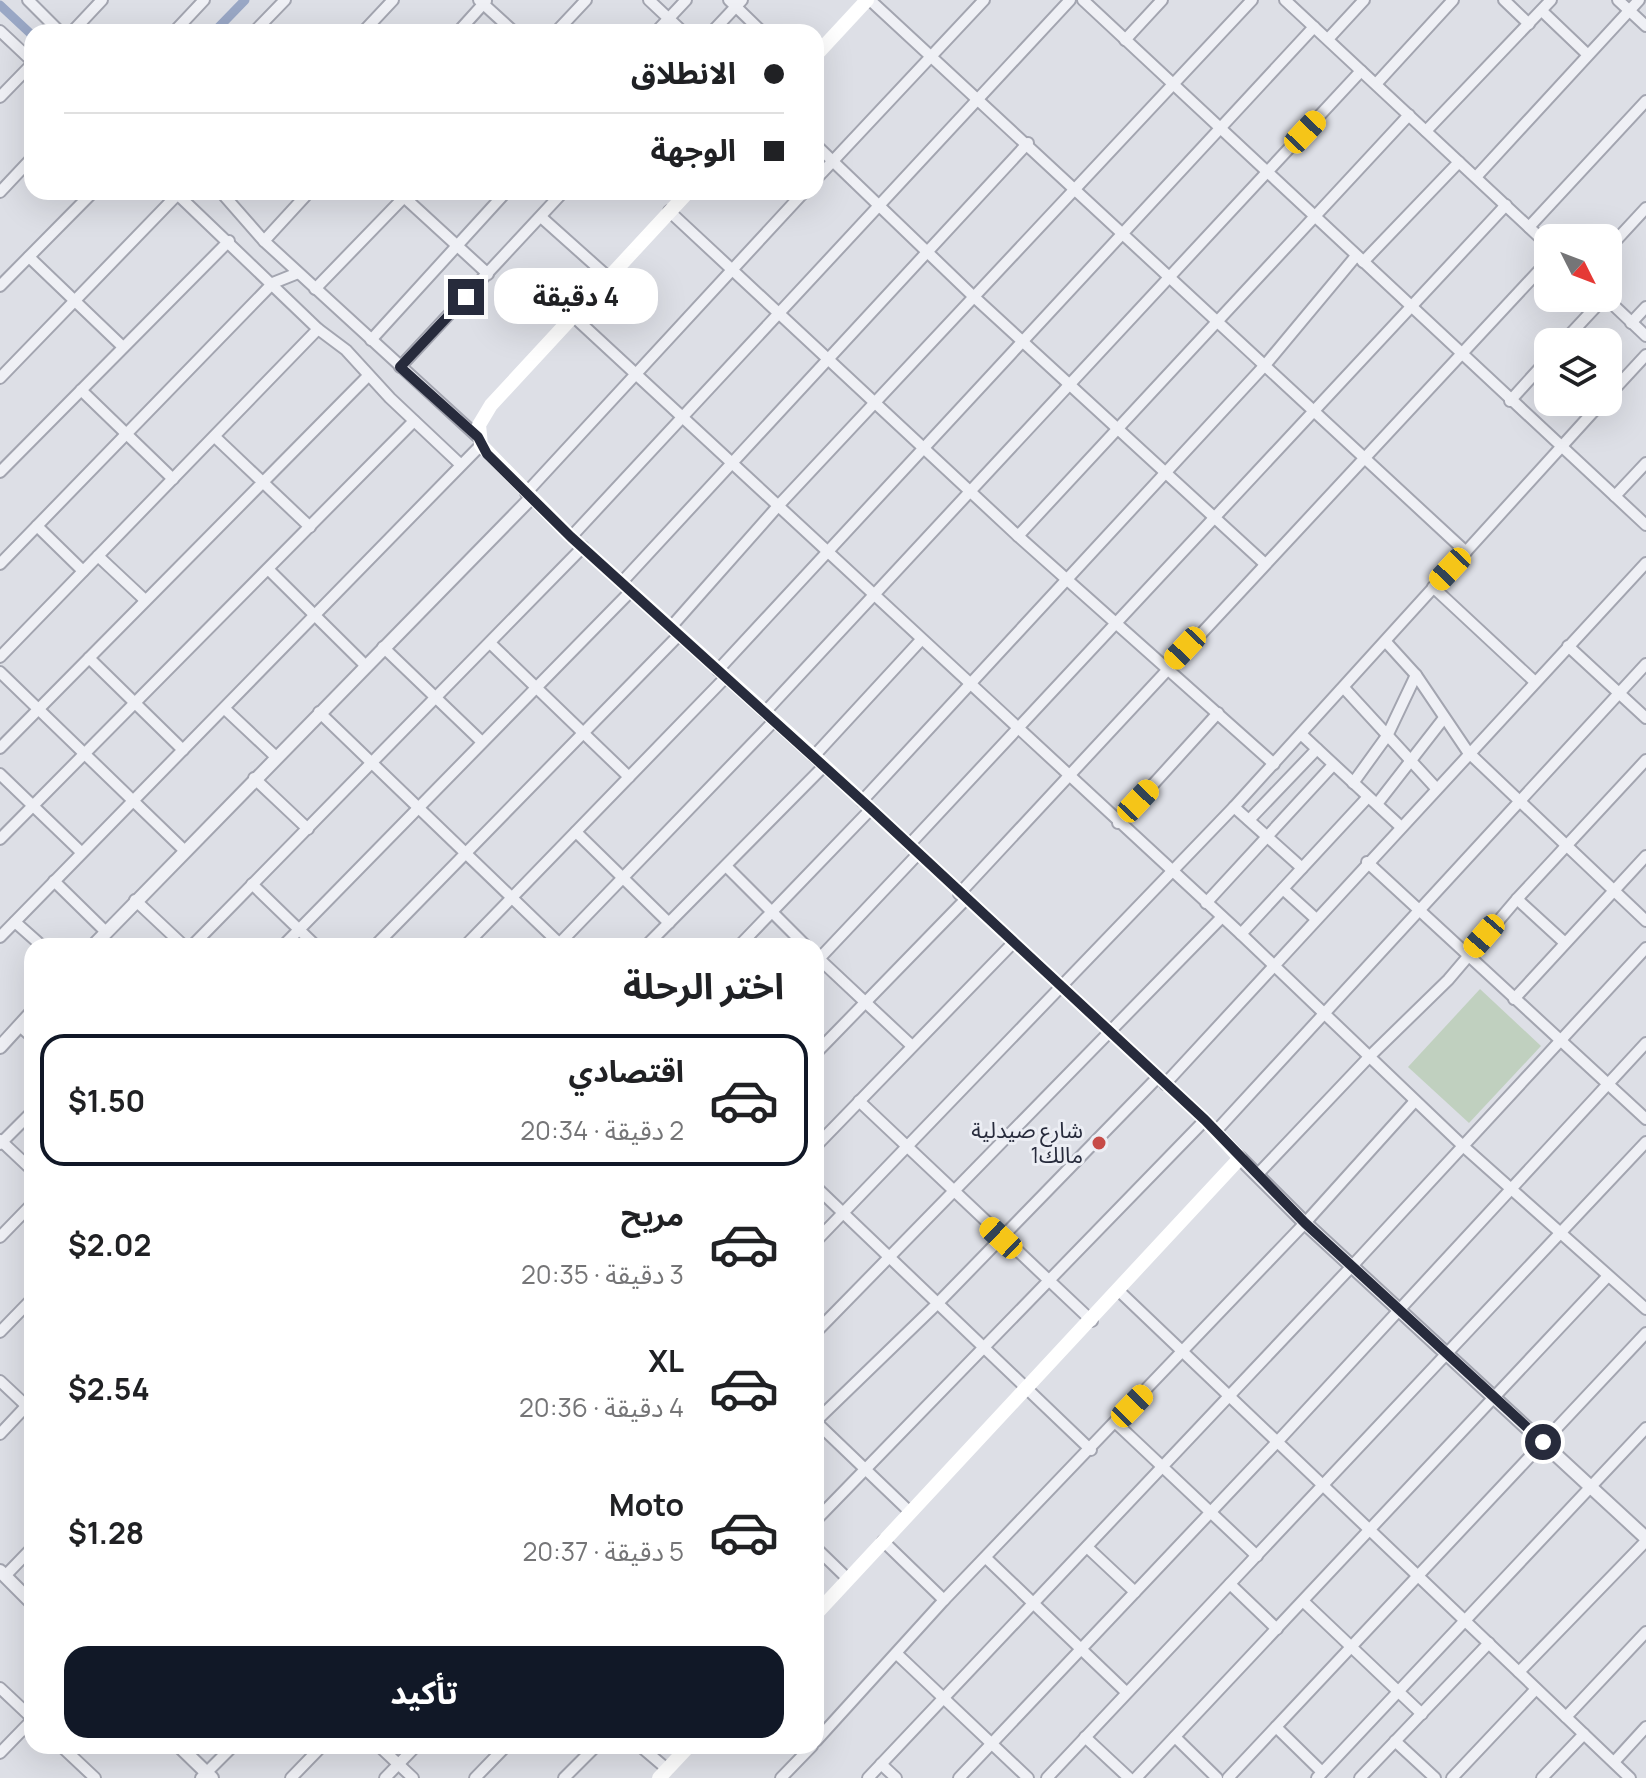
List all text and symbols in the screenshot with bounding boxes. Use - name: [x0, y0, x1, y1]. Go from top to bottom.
- text: الانطلاق: [631, 52, 736, 93]
- car: [1280, 106, 1330, 158]
- text: الوجهة: [651, 129, 736, 170]
- north arrow: [1534, 224, 1622, 312]
- map controls: [1534, 224, 1622, 416]
- callout: 4 دقيقة: [494, 269, 658, 325]
- text: 4 دقيقة: [533, 278, 619, 314]
- route end: [448, 279, 484, 315]
- button: layers: [1534, 328, 1622, 416]
- car: [1425, 543, 1475, 595]
- car: [1160, 622, 1210, 674]
- car: [1113, 775, 1163, 827]
- car: [1459, 910, 1509, 962]
- text: اختر الرحلة: [623, 961, 784, 1010]
- text: اقتصادي: [569, 1050, 684, 1091]
- icon: car: [708, 1064, 780, 1136]
- text: $1.50: [68, 1080, 145, 1121]
- text: 2 دقيقة · 20:34: [520, 1112, 684, 1148]
- place label: شارع صيدلية مالك1: [971, 1115, 1083, 1170]
- marker: شارع صيدلية مالك1: [1090, 1134, 1108, 1152]
- text: مريح: [621, 1194, 684, 1235]
- icon: car: [708, 1208, 780, 1280]
- car: [975, 1213, 1027, 1263]
- text: $2.02: [68, 1224, 151, 1265]
- text: 3 دقيقة · 20:35: [521, 1256, 684, 1292]
- text: XL: [648, 1340, 684, 1381]
- icon: car: [708, 1352, 780, 1424]
- text: $2.54: [68, 1368, 150, 1409]
- car: [1107, 1380, 1157, 1432]
- text: 4 دقيقة · 20:36: [519, 1389, 684, 1425]
- route start: [1525, 1424, 1561, 1460]
- text: Moto: [609, 1484, 684, 1525]
- icon: car: [708, 1496, 780, 1568]
- text: $1.28: [68, 1512, 144, 1553]
- text: 5 دقيقة · 20:37: [522, 1533, 684, 1569]
- button: تأكيد: [64, 1646, 784, 1738]

